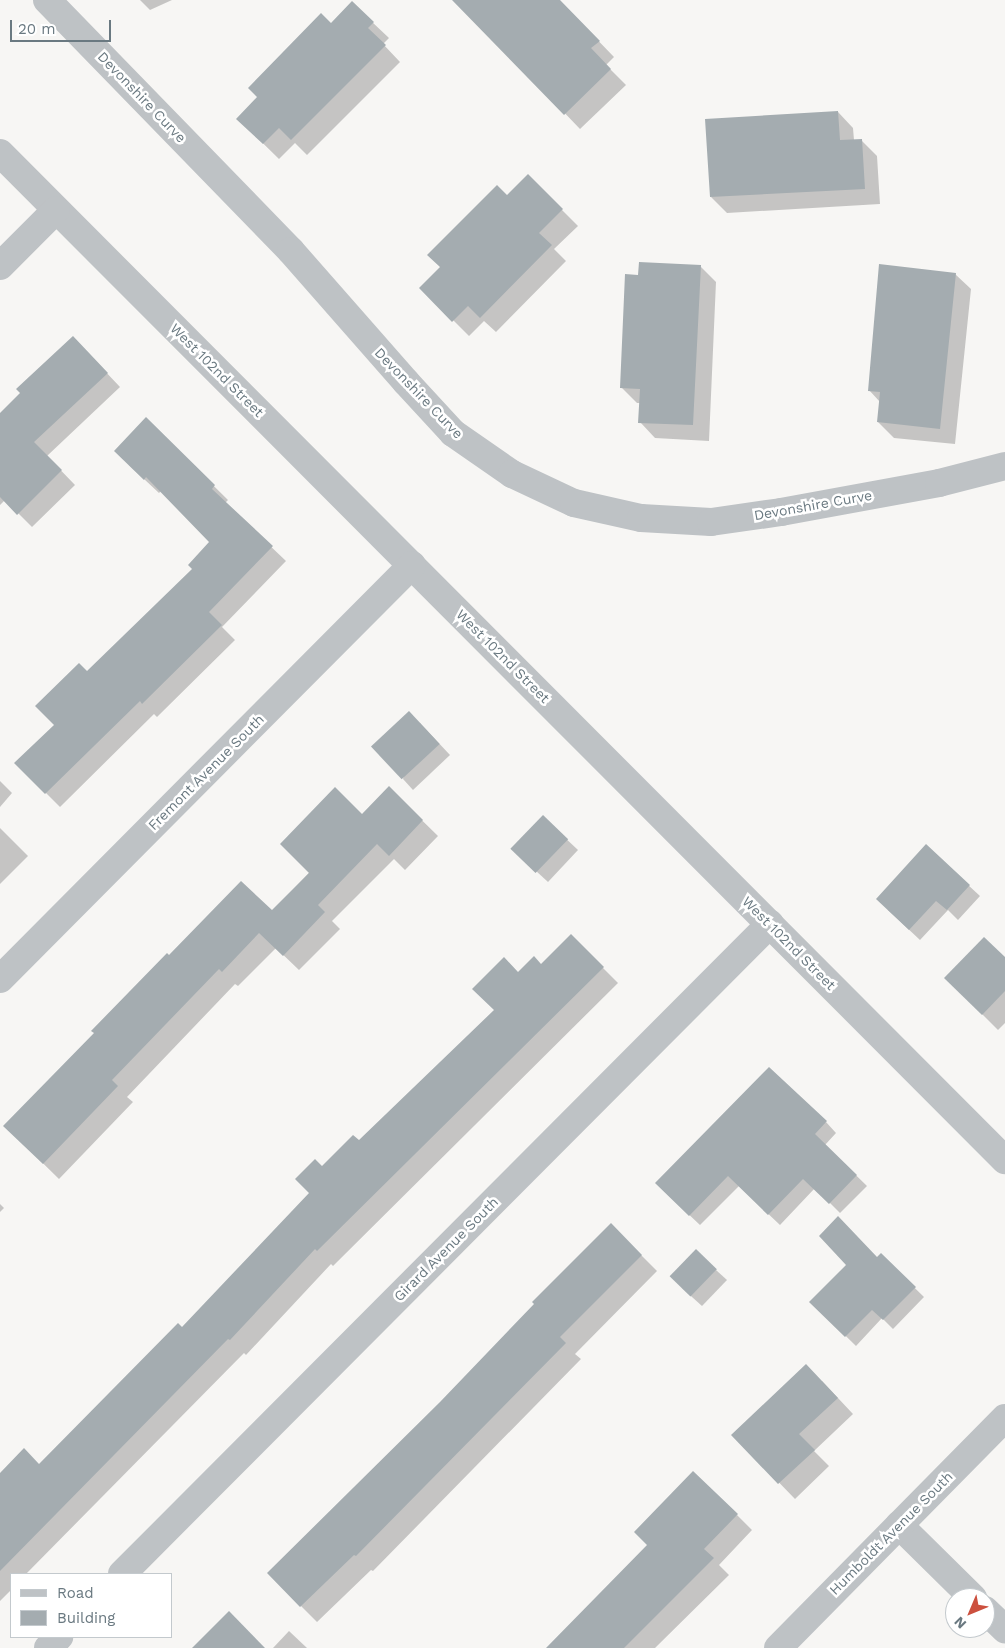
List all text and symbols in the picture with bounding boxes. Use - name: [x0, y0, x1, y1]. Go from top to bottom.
- scale bar: [12, 10, 114, 42]
- text: 20 m: [18, 20, 56, 38]
- street label: Devonshire Curve: [94, 48, 190, 146]
- street label: West 102nd Street: [167, 320, 267, 420]
- street label: Devonshire Curve: [371, 344, 467, 442]
- street label: Devonshire Curve: [753, 486, 873, 524]
- street label: West 102nd Street: [453, 606, 553, 706]
- street label: Fremont Avenue South: [144, 710, 268, 834]
- street label: West 102nd Street: [739, 893, 839, 993]
- street label: Girard Avenue South: [390, 1193, 502, 1305]
- street label: Humboldt Avenue South: [826, 1468, 956, 1598]
- legend: [10, 1573, 172, 1638]
- text: Road: [57, 1584, 94, 1602]
- north arrow: [945, 1588, 995, 1638]
- text: Building: [57, 1609, 115, 1627]
- text: N: [951, 1614, 969, 1632]

